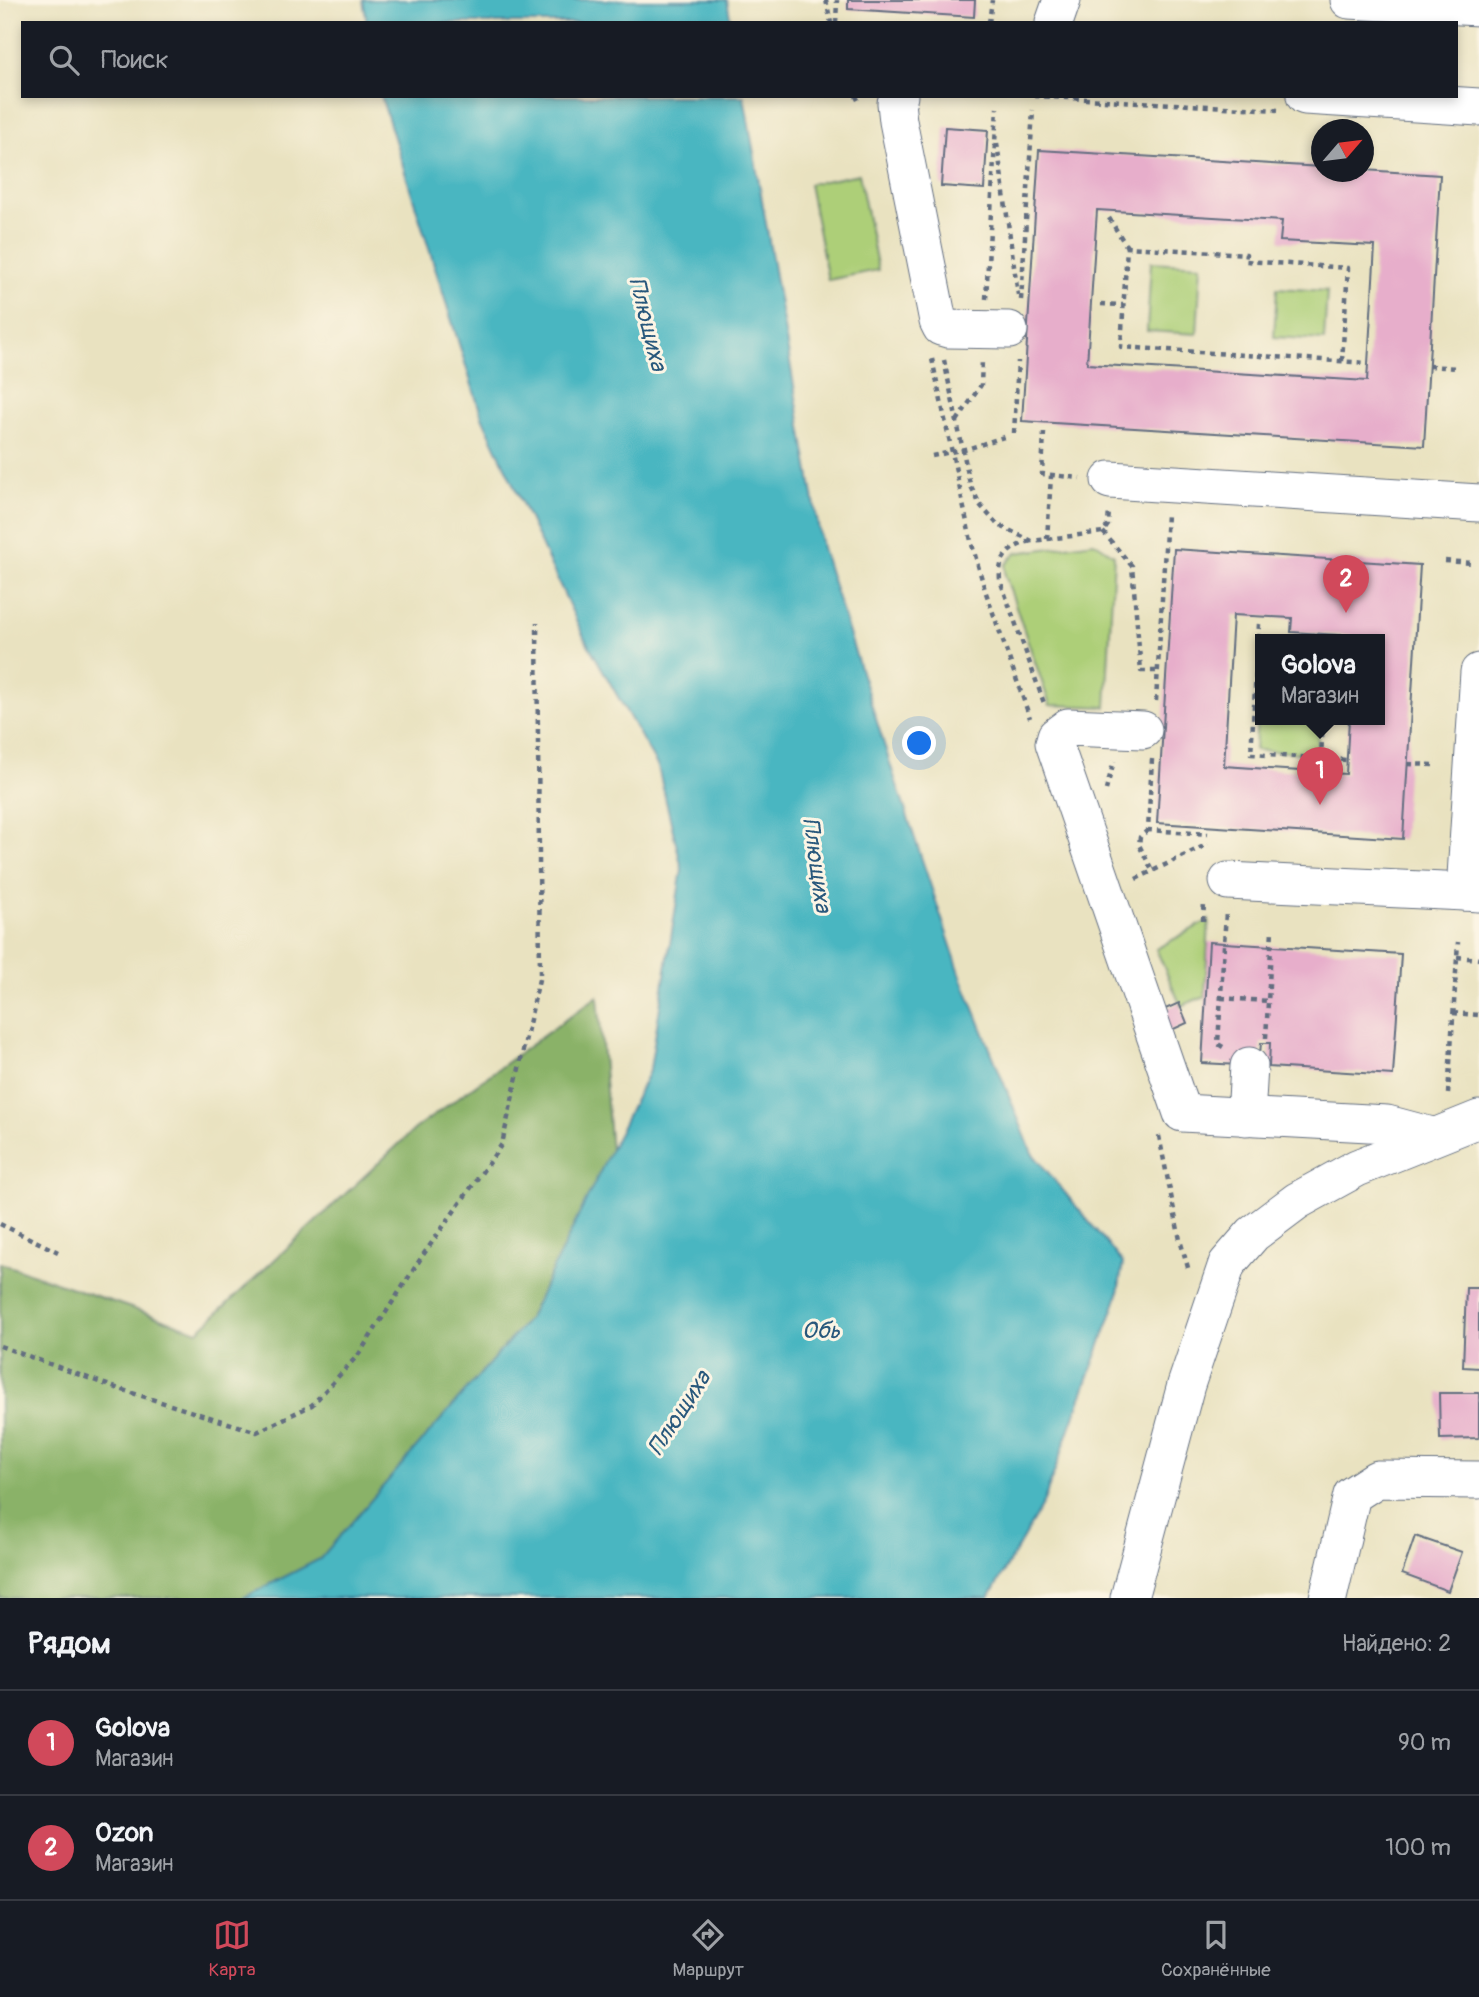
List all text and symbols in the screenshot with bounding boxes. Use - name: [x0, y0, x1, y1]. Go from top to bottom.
- search box: [21, 21, 1458, 98]
- icon: search: [45, 41, 83, 79]
- text: Поиск: [101, 44, 169, 76]
- north arrow: [1311, 119, 1374, 182]
- water label: Плющиха: [622, 274, 674, 375]
- pin: 2: [1323, 555, 1369, 613]
- popup: [1255, 634, 1385, 725]
- text: Golova: [1281, 649, 1356, 681]
- text: Магазин: [1281, 681, 1359, 710]
- your location: [902, 726, 936, 760]
- pin: 1: [1297, 747, 1343, 805]
- water label: Плющиха: [796, 816, 838, 915]
- water label: Обь: [802, 1316, 841, 1345]
- water label: Плющиха: [641, 1364, 718, 1461]
- text: Рядом: [28, 1625, 111, 1662]
- text: Найдено: 2: [1342, 1629, 1451, 1658]
- text: Golova: [95, 1712, 170, 1744]
- text: 1: [47, 1728, 56, 1757]
- text: 90 m: [1398, 1728, 1451, 1757]
- text: Магазин: [95, 1744, 174, 1773]
- text: Ozon: [95, 1817, 153, 1849]
- text: 2: [45, 1833, 57, 1862]
- text: 100 m: [1385, 1833, 1451, 1862]
- text: Магазин: [95, 1849, 174, 1878]
- tab: Карта: [208, 1916, 256, 1982]
- tab: Маршрут: [673, 1916, 744, 1982]
- tab: Сохранённые: [1161, 1916, 1271, 1982]

